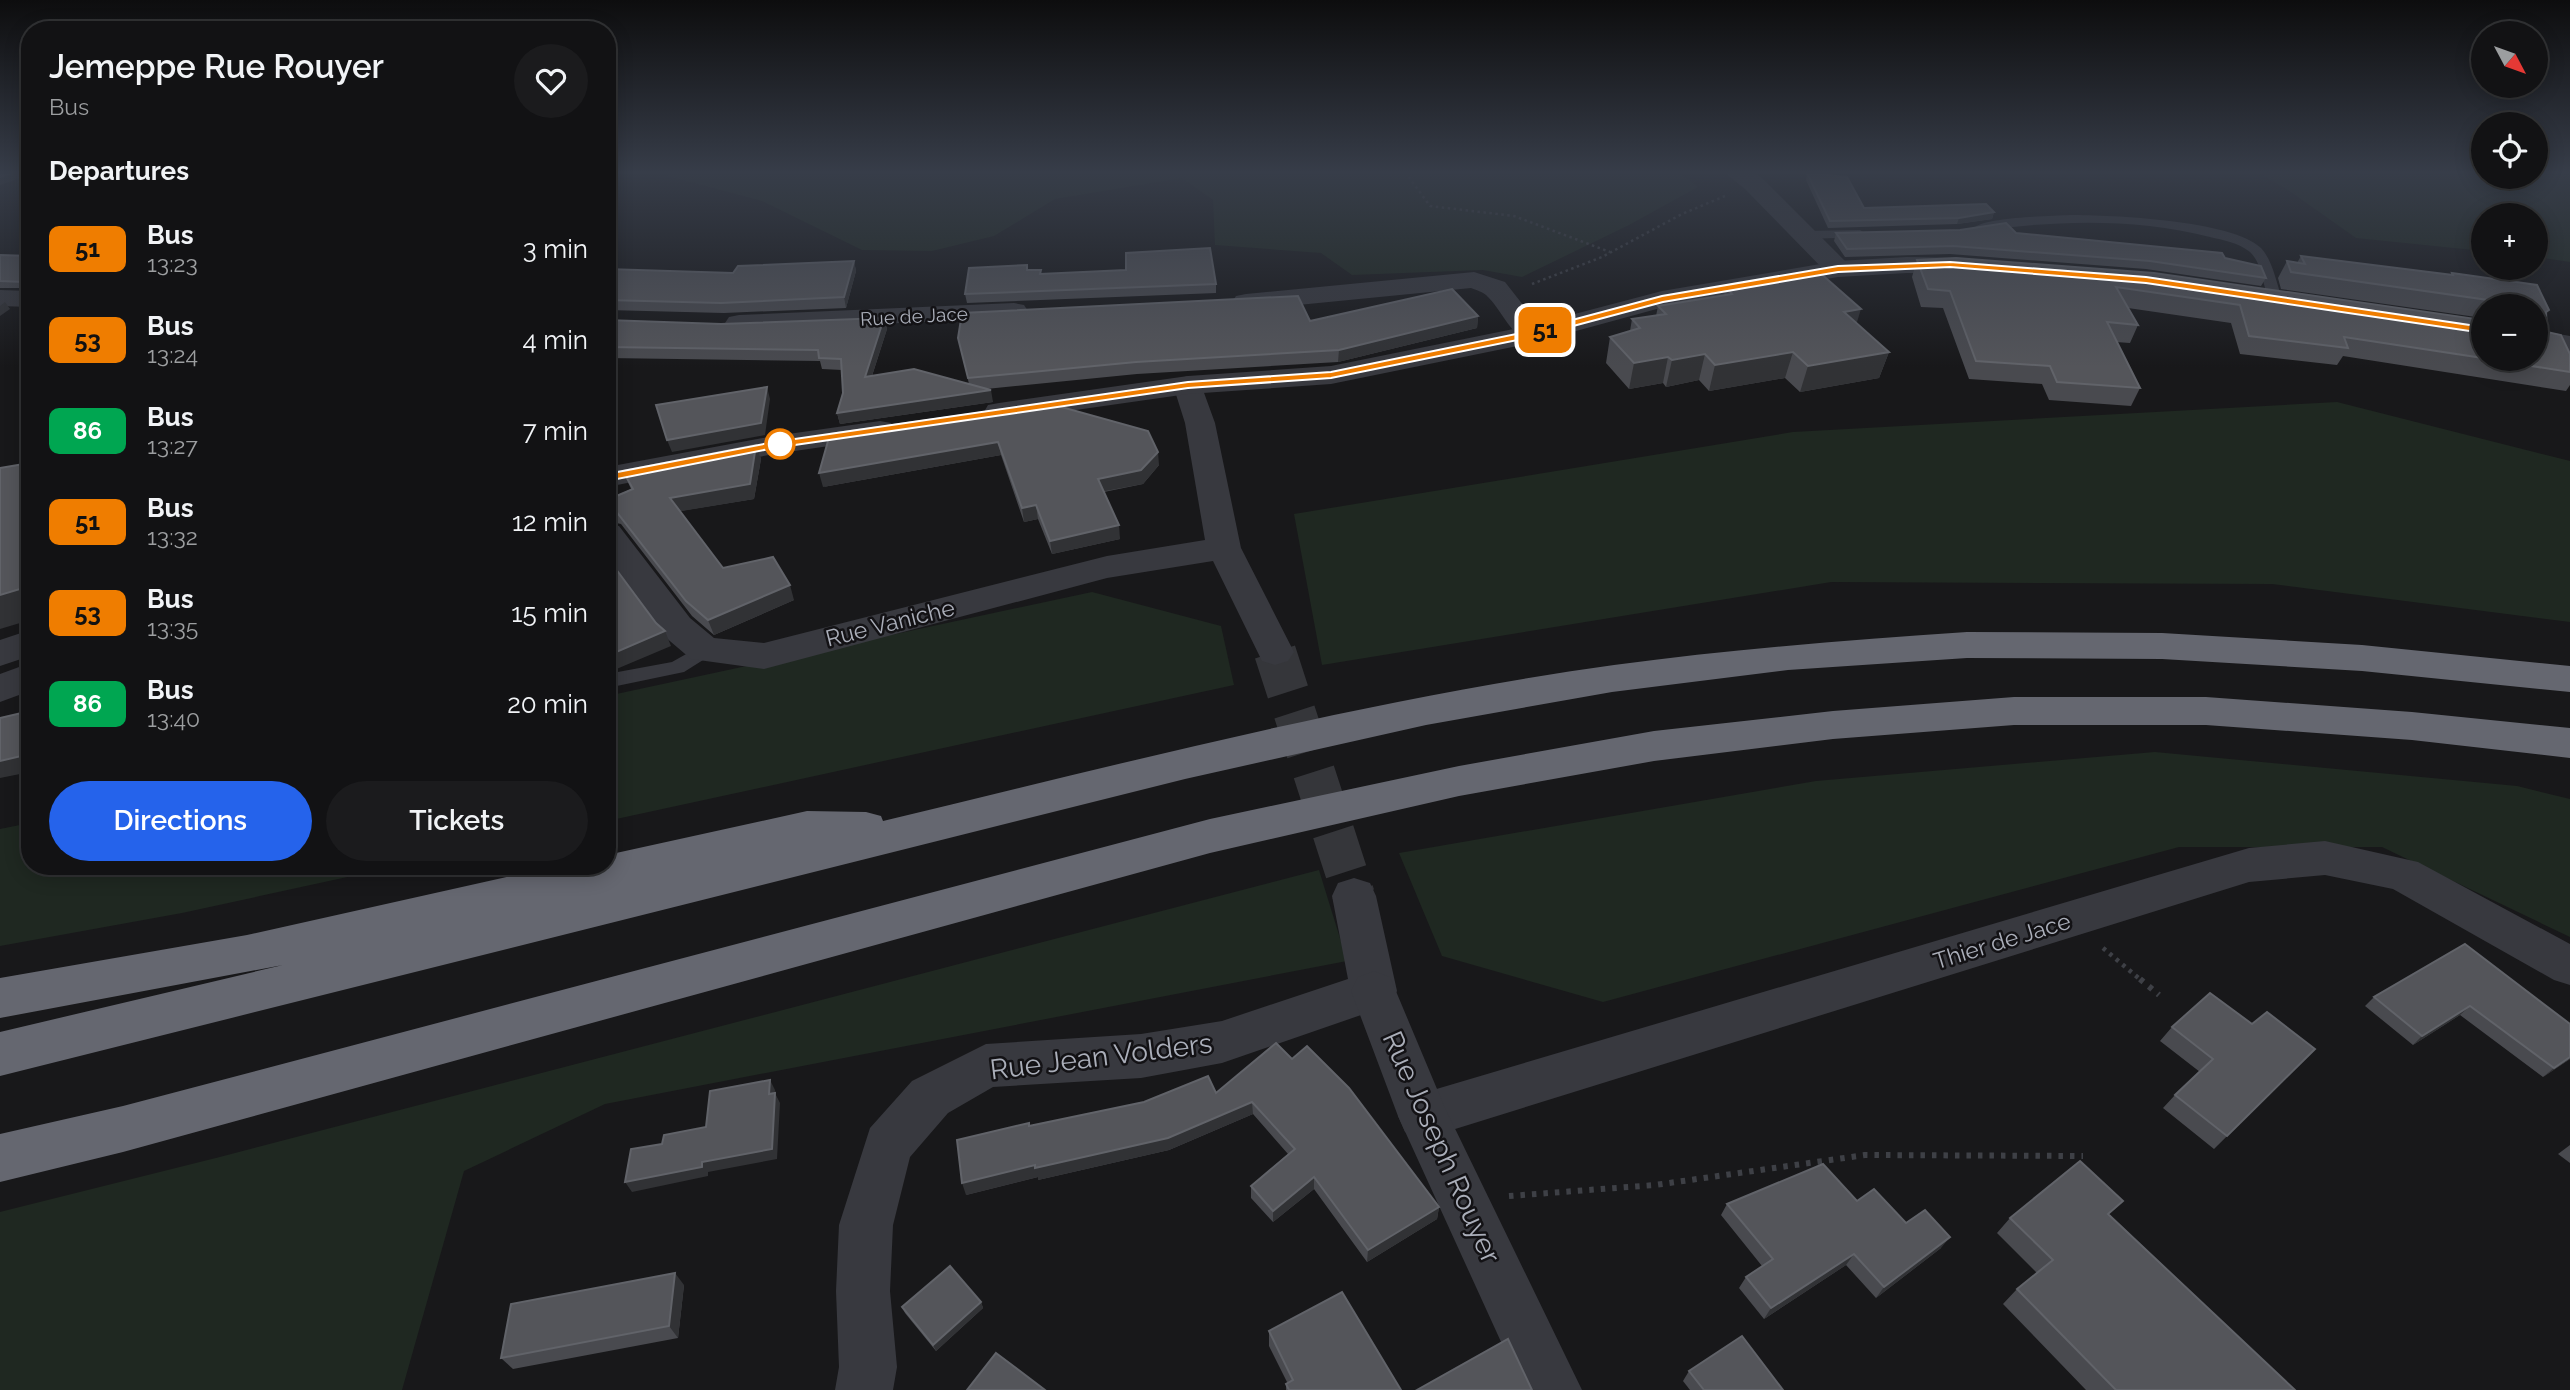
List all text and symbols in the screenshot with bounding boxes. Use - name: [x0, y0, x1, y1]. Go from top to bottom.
- north arrow: [2471, 21, 2548, 98]
- map controls: [2471, 21, 2548, 371]
- button: heart: [514, 44, 588, 118]
- text: Jemeppe Rue Rouyer: [49, 47, 384, 86]
- text: Bus: [49, 93, 89, 120]
- button: locate: [2471, 112, 2548, 189]
- text: Departures: [49, 156, 189, 186]
- button: +: [2471, 203, 2548, 280]
- text: Bus: [147, 220, 194, 250]
- text: 51: [75, 234, 100, 263]
- text: 3 min: [523, 234, 588, 264]
- text: 13:23: [147, 250, 198, 277]
- button: −: [2471, 294, 2548, 371]
- street label: Rue de Jace: [860, 302, 968, 330]
- line badge: 51: [1514, 307, 1576, 353]
- text: Bus: [147, 311, 194, 341]
- text: 51: [1532, 315, 1558, 344]
- text: 53: [74, 325, 101, 354]
- text: 4 min: [522, 325, 588, 355]
- text: 13:24: [147, 341, 198, 368]
- text: Bus: [147, 402, 194, 432]
- text: 86: [73, 416, 102, 445]
- text: 7 min: [523, 416, 588, 446]
- unlabelled marker: [765, 429, 795, 459]
- text: 13:27: [147, 432, 198, 459]
- text: Bus: [147, 493, 194, 523]
- text: 51: [75, 507, 100, 536]
- text: 12 min: [512, 507, 588, 537]
- text: 13:32: [147, 523, 198, 550]
- text: Bus: [147, 584, 194, 614]
- street label: Rue Vaniche: [823, 593, 957, 652]
- text: 53: [74, 598, 101, 627]
- text: 15 min: [511, 598, 588, 628]
- text: 13:35: [147, 614, 198, 641]
- text: Bus: [147, 675, 194, 705]
- text: 86: [73, 689, 102, 718]
- text: 20 min: [507, 689, 588, 719]
- text: 13:40: [147, 705, 200, 732]
- button: Directions: [49, 781, 312, 861]
- button: Tickets: [326, 781, 588, 861]
- street label: Thier de Jace: [1930, 907, 2074, 974]
- street label: Rue Jean Volders: [988, 1026, 1214, 1086]
- street label: Rue Joseph Rouyer: [1376, 1026, 1508, 1268]

